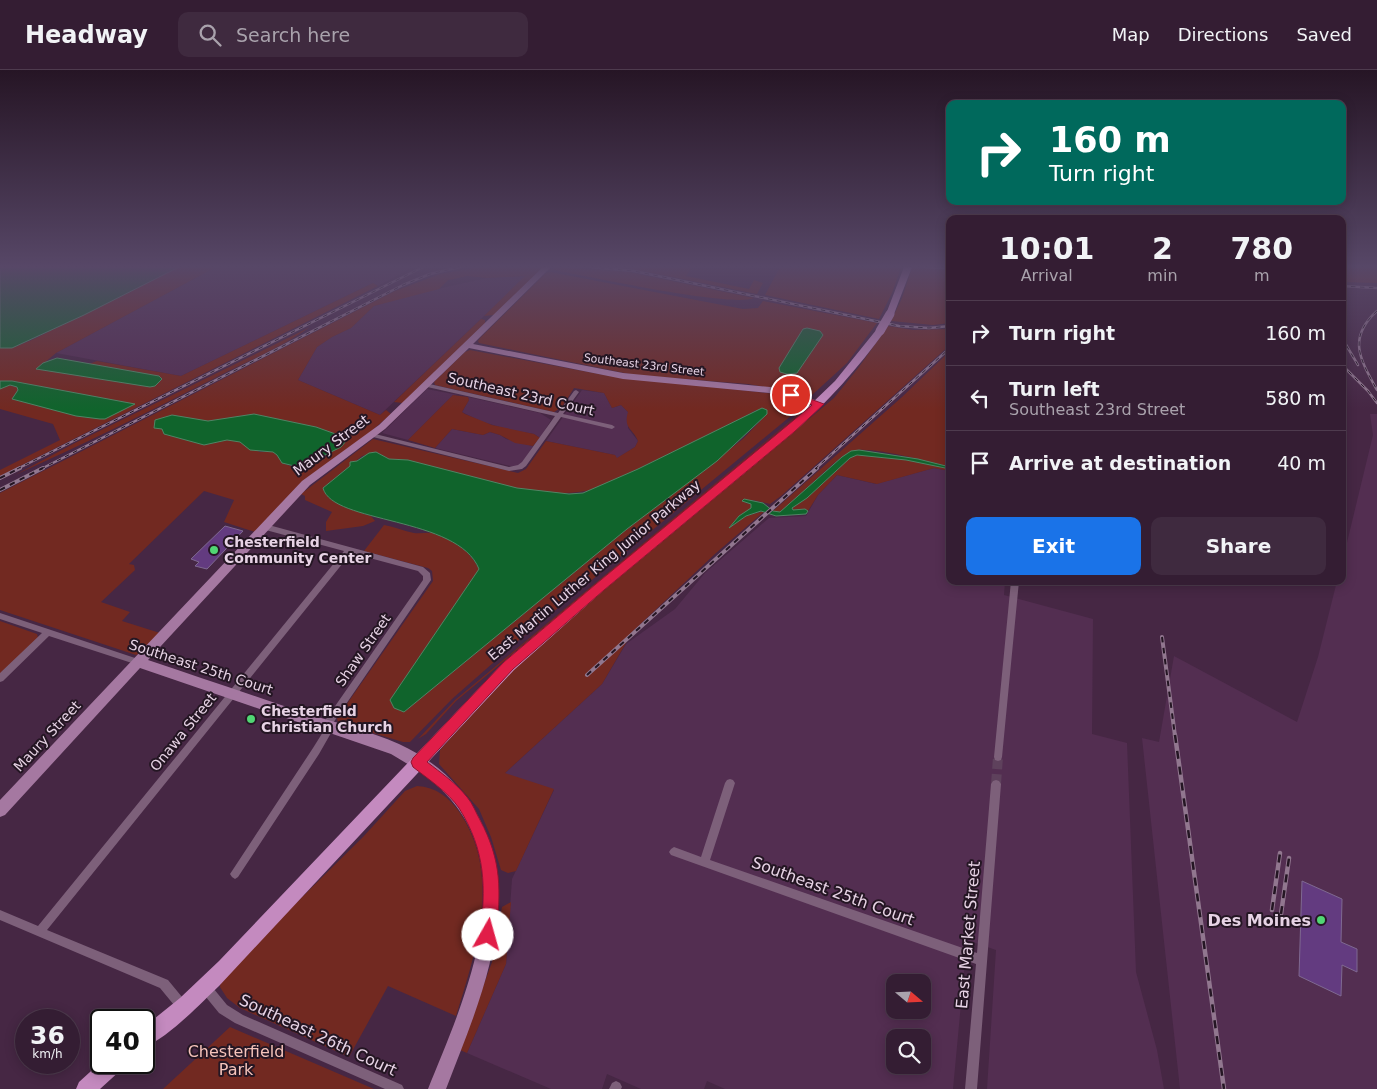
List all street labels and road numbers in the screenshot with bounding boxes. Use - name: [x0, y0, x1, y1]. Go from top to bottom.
- street label: Southeast 23rd Street: [583, 351, 706, 379]
- street label: Southeast 23rd Court: [446, 369, 596, 419]
- street label: Maury Street: [290, 411, 372, 479]
- street label: East Martin Luther King Junior Parkway: [485, 477, 703, 663]
- street label: Shaw Street: [332, 610, 394, 689]
- street label: Southeast 25th Court: [127, 636, 275, 698]
- street label: Onawa Street: [147, 689, 220, 774]
- street label: Maury Street: [10, 697, 84, 775]
- street label: Southeast 25th Court: [749, 853, 917, 929]
- street label: East Market Street: [952, 860, 984, 1010]
- street label: Southeast 26th Court: [236, 990, 400, 1080]

